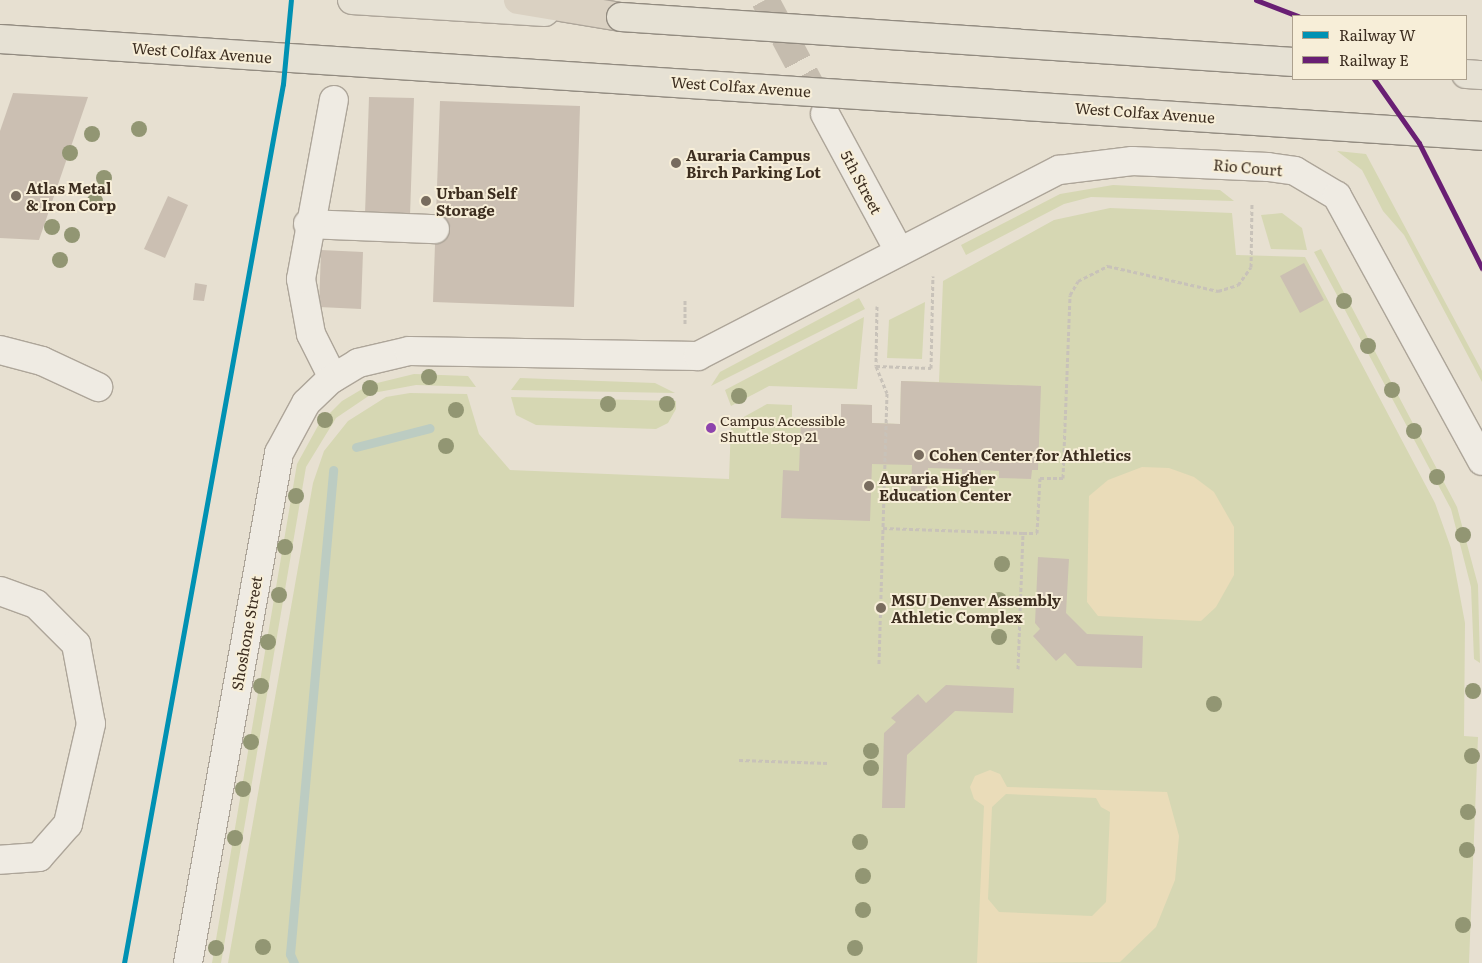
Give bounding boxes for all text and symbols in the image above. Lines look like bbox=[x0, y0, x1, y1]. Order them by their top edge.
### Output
legend bbox=[1292, 15, 1467, 80]
text: Railway W bbox=[1339, 23, 1416, 46]
street label: West Colfax Avenue bbox=[131, 38, 273, 66]
text: Railway E bbox=[1339, 48, 1409, 71]
street label: West Colfax Avenue bbox=[670, 72, 812, 100]
street label: West Colfax Avenue bbox=[1074, 98, 1216, 126]
place label: Auraria Campus Birch Parking Lot bbox=[686, 145, 821, 180]
street label: 5th Street bbox=[838, 147, 886, 217]
street label: Rio Court bbox=[1213, 155, 1283, 179]
marker: Auraria Campus Birch Parking Lot bbox=[670, 157, 682, 169]
place label: Atlas Metal & Iron Corp bbox=[26, 178, 116, 213]
place label: Urban Self Storage bbox=[436, 183, 516, 218]
marker: Atlas Metal & Iron Corp bbox=[10, 190, 22, 202]
marker: Urban Self Storage bbox=[420, 195, 432, 207]
place label: Campus Accessible Shuttle Stop 21 bbox=[720, 412, 845, 444]
marker: Campus Accessible Shuttle Stop 21 bbox=[706, 423, 716, 433]
place label: Cohen Center for Athletics bbox=[929, 446, 1131, 464]
marker: Cohen Center for Athletics bbox=[913, 449, 925, 461]
place label: Auraria Higher Education Center bbox=[879, 468, 1011, 503]
marker: Auraria Higher Education Center bbox=[863, 480, 875, 492]
street label: Shoshone Street bbox=[227, 574, 265, 692]
place label: MSU Denver Assembly Athletic Complex bbox=[891, 590, 1061, 625]
marker: MSU Denver Assembly Athletic Complex bbox=[875, 602, 887, 614]

